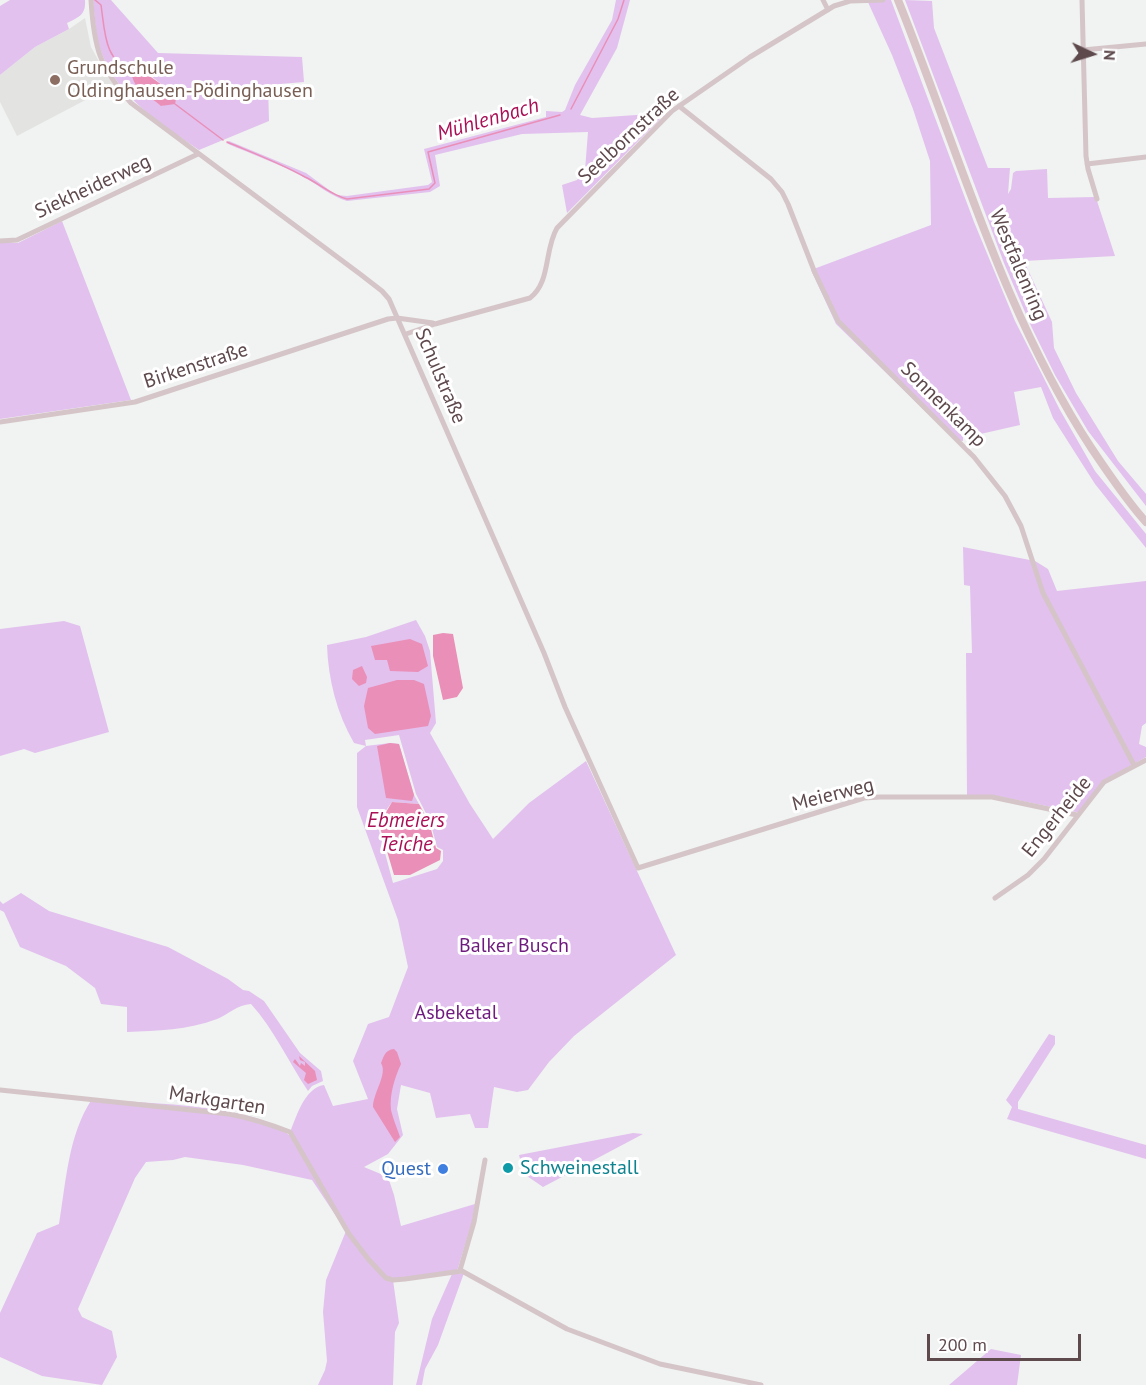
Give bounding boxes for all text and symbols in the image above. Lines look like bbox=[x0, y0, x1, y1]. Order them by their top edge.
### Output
north arrow bbox=[1062, 24, 1122, 84]
text: N bbox=[1100, 49, 1120, 61]
place label: Grundschule Oldinghausen-Pödinghausen bbox=[67, 56, 313, 103]
marker: Grundschule Oldinghausen-Pödinghausen bbox=[48, 73, 62, 87]
street label: Seelbornstraße bbox=[573, 83, 685, 189]
water label: Mühlenbach bbox=[434, 93, 542, 147]
street label: Siekheiderweg bbox=[31, 150, 155, 224]
street label: Westfalenring bbox=[984, 206, 1052, 324]
street label: Schulstraße bbox=[409, 325, 471, 427]
street label: Birkenstraße bbox=[141, 338, 251, 394]
street label: Sonnenkamp bbox=[895, 357, 991, 453]
street label: Engerheide bbox=[1017, 772, 1097, 862]
street label: Meierweg bbox=[790, 773, 876, 817]
water label: Ebmeiers Teiche bbox=[367, 808, 445, 858]
park label: Balker Busch bbox=[459, 934, 569, 958]
park label: Asbeketal bbox=[414, 1001, 498, 1025]
street label: Markgarten bbox=[167, 1082, 267, 1120]
place label: Schweinestall bbox=[520, 1156, 638, 1180]
place label: Quest bbox=[381, 1157, 431, 1181]
marker: Schweinestall bbox=[501, 1161, 515, 1175]
marker: Quest bbox=[436, 1162, 450, 1176]
scale bar bbox=[930, 1322, 1084, 1360]
text: 200 m bbox=[938, 1333, 987, 1356]

